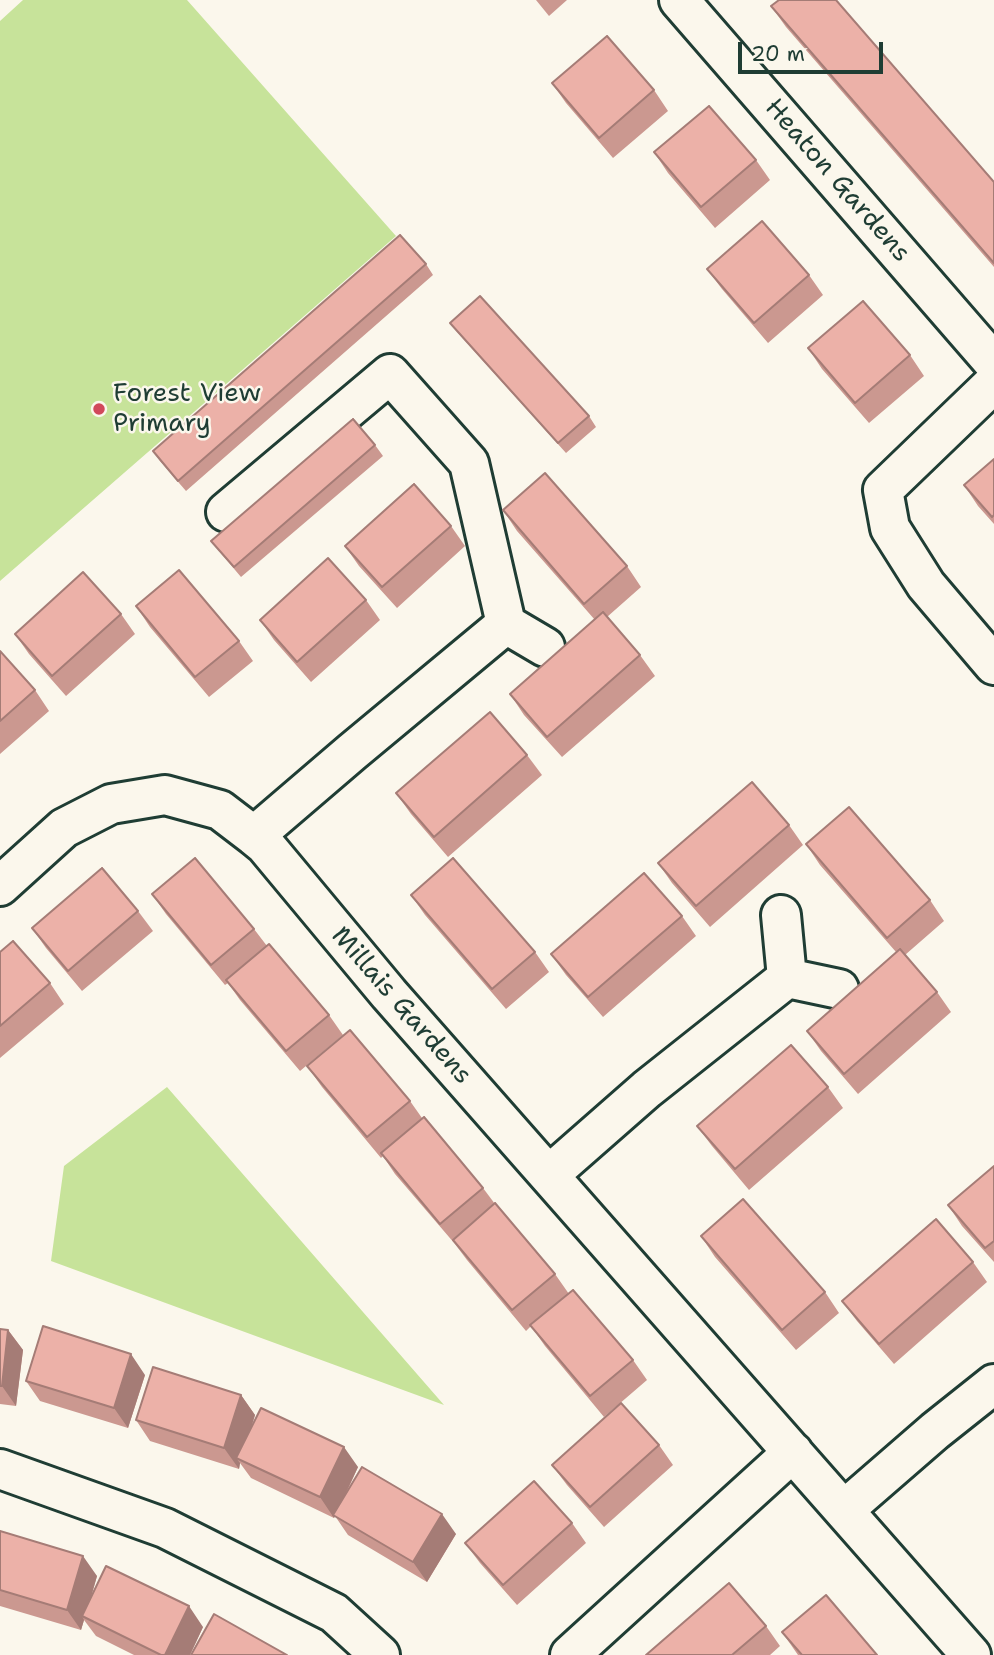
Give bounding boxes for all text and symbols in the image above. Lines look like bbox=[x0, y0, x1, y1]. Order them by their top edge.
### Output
scale bar bbox=[742, 28, 887, 72]
text: 20 m bbox=[751, 40, 805, 68]
street label: Heaton Gardens bbox=[758, 93, 916, 269]
place label: Forest View Primary bbox=[113, 378, 261, 440]
marker: Forest View Primary bbox=[91, 401, 107, 417]
street label: Millais Gardens bbox=[324, 921, 478, 1091]

